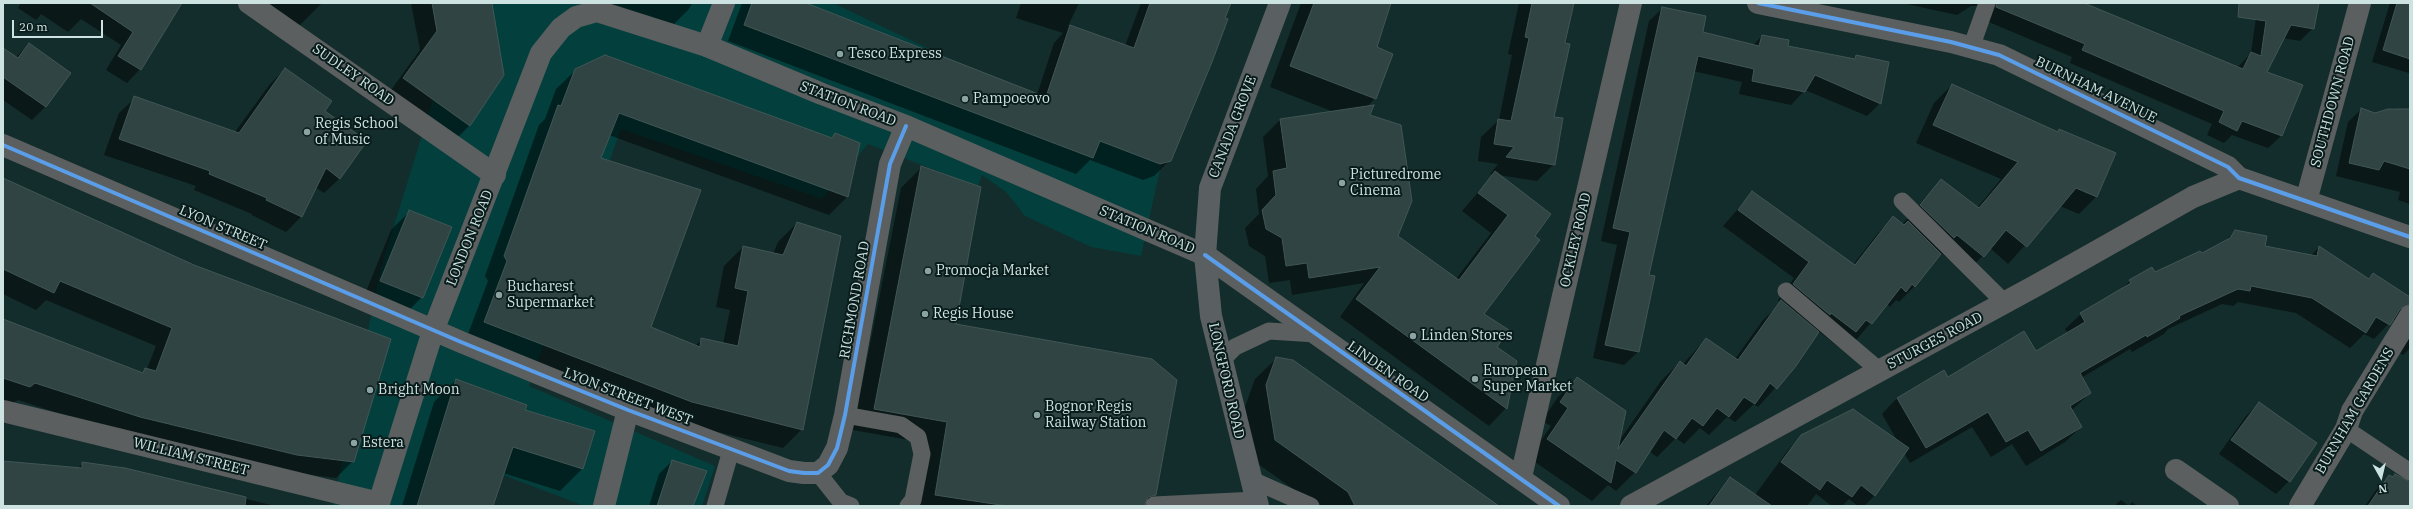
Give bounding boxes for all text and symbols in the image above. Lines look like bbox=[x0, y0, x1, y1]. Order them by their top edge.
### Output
scale bar bbox=[14, 12, 105, 38]
text: 20 m bbox=[19, 19, 48, 34]
street label: SOUTHDOWN ROAD bbox=[2307, 35, 2359, 169]
street label: SUDLEY ROAD bbox=[309, 41, 397, 109]
place label: Tesco Express bbox=[848, 46, 942, 62]
marker: Tesco Express bbox=[835, 49, 845, 59]
street label: BURNHAM AVENUE bbox=[2032, 53, 2160, 127]
street label: CANADA GROVE bbox=[1206, 73, 1260, 181]
street label: STATION ROAD bbox=[797, 78, 899, 130]
place label: Pampoeovo bbox=[973, 91, 1050, 107]
marker: Pampoeovo bbox=[960, 94, 970, 104]
place label: Regis School of Music bbox=[315, 116, 398, 148]
marker: Regis School of Music bbox=[302, 127, 312, 137]
place label: Picturedrome Cinema bbox=[1350, 167, 1441, 200]
marker: Picturedrome Cinema bbox=[1337, 178, 1347, 188]
street label: LONDON ROAD bbox=[443, 188, 497, 288]
street label: OCKLEY ROAD bbox=[1557, 191, 1595, 289]
street label: LYON STREET bbox=[177, 202, 269, 254]
street label: STATION ROAD bbox=[1097, 202, 1197, 258]
street label: RICHMOND ROAD bbox=[836, 240, 874, 360]
place label: Promocja Market bbox=[936, 263, 1049, 279]
marker: Promocja Market bbox=[923, 266, 933, 276]
place label: Bucharest Supermarket bbox=[507, 279, 594, 312]
marker: Bucharest Supermarket bbox=[494, 290, 504, 300]
place label: Regis House bbox=[933, 306, 1014, 322]
marker: Regis House bbox=[920, 309, 930, 319]
street label: STURGES ROAD bbox=[1884, 309, 1986, 373]
street label: LONGFORD ROAD bbox=[1204, 321, 1248, 441]
place label: Linden Stores bbox=[1421, 328, 1512, 344]
marker: Linden Stores bbox=[1408, 331, 1418, 341]
street label: LINDEN ROAD bbox=[1344, 338, 1432, 406]
street label: BURNHAM GARDENS bbox=[2312, 345, 2398, 477]
place label: European Super Market bbox=[1483, 363, 1572, 396]
street label: LYON STREET WEST bbox=[561, 365, 695, 429]
marker: European Super Market bbox=[1470, 374, 1480, 384]
place label: Bright Moon bbox=[378, 382, 460, 398]
marker: Bright Moon bbox=[365, 385, 375, 395]
place label: Bognor Regis Railway Station bbox=[1045, 399, 1147, 432]
marker: Bognor Regis Railway Station bbox=[1032, 410, 1042, 420]
street label: WILLIAM STREET bbox=[131, 435, 251, 479]
place label: Estera bbox=[362, 435, 404, 451]
marker: Estera bbox=[349, 438, 359, 448]
north arrow bbox=[2361, 457, 2401, 497]
text: N bbox=[2377, 481, 2388, 496]

